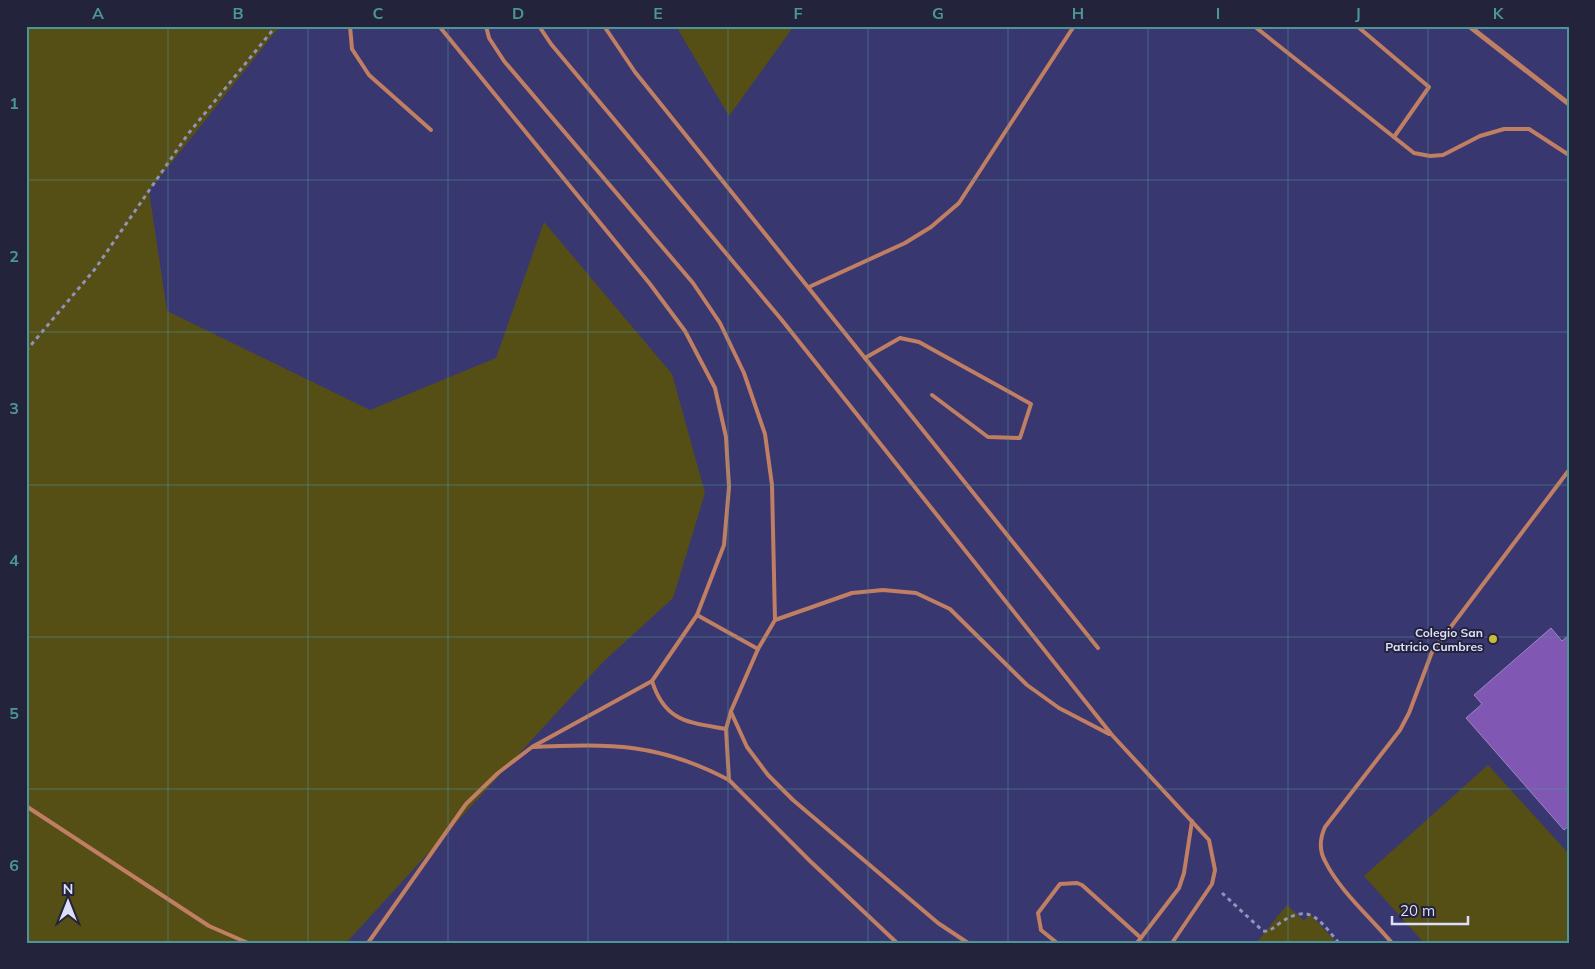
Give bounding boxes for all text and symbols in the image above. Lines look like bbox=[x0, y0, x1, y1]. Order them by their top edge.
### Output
text: A bbox=[92, 3, 104, 23]
text: B bbox=[232, 3, 244, 23]
text: C bbox=[373, 3, 384, 23]
text: D bbox=[512, 3, 524, 23]
text: E bbox=[653, 3, 663, 23]
text: F bbox=[793, 3, 803, 23]
text: G bbox=[932, 3, 944, 23]
text: H bbox=[1072, 3, 1084, 23]
text: I bbox=[1216, 3, 1220, 23]
text: J bbox=[1355, 3, 1361, 23]
text: K bbox=[1493, 3, 1505, 23]
text: 1 bbox=[9, 93, 19, 113]
text: 2 bbox=[9, 246, 19, 266]
text: 3 bbox=[9, 398, 19, 418]
text: 4 bbox=[9, 550, 19, 570]
place label: Colegio San Patricio Cumbres bbox=[1385, 625, 1483, 654]
marker: Colegio San Patricio Cumbres bbox=[1487, 633, 1499, 645]
text: 5 bbox=[9, 703, 19, 723]
text: 6 bbox=[9, 855, 19, 875]
north arrow bbox=[42, 876, 92, 926]
text: N bbox=[63, 880, 73, 898]
scale bar bbox=[1392, 894, 1469, 926]
text: 20 m bbox=[1400, 901, 1435, 920]

